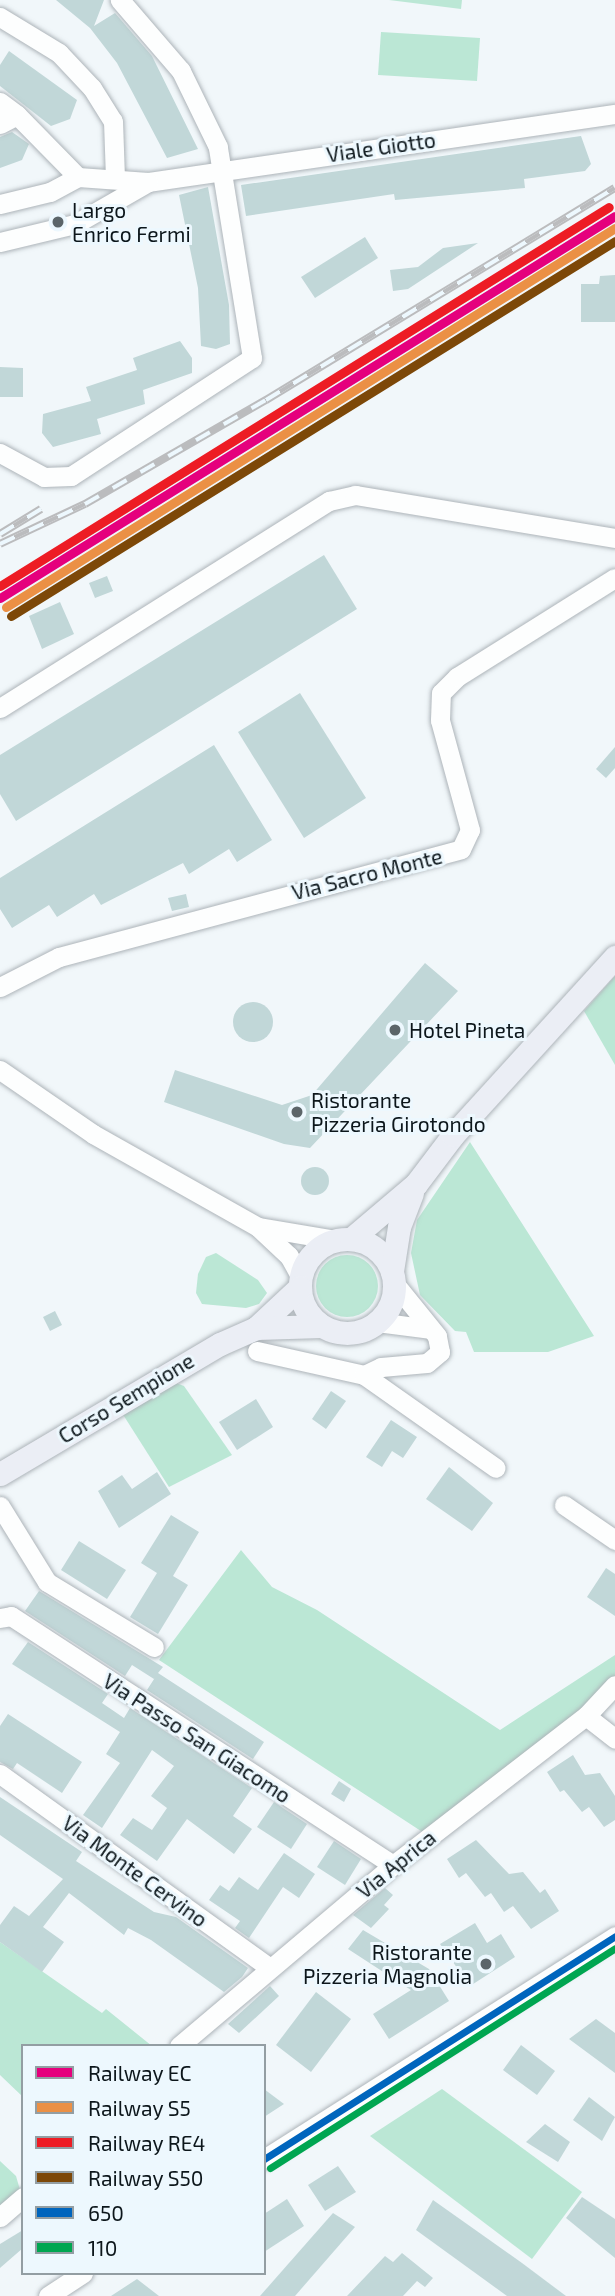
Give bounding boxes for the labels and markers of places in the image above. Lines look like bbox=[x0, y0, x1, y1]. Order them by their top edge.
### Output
place label: Largo Enrico Fermi bbox=[72, 197, 191, 247]
marker: Largo Enrico Fermi bbox=[50, 214, 66, 230]
place label: Hotel Pineta bbox=[409, 1017, 526, 1043]
marker: Hotel Pineta bbox=[387, 1022, 403, 1038]
place label: Ristorante Pizzeria Girotondo bbox=[311, 1087, 486, 1137]
marker: Ristorante Pizzeria Girotondo bbox=[289, 1104, 305, 1120]
place label: Ristorante Pizzeria Magnolia bbox=[303, 1939, 472, 1989]
marker: Ristorante Pizzeria Magnolia bbox=[478, 1956, 494, 1972]

